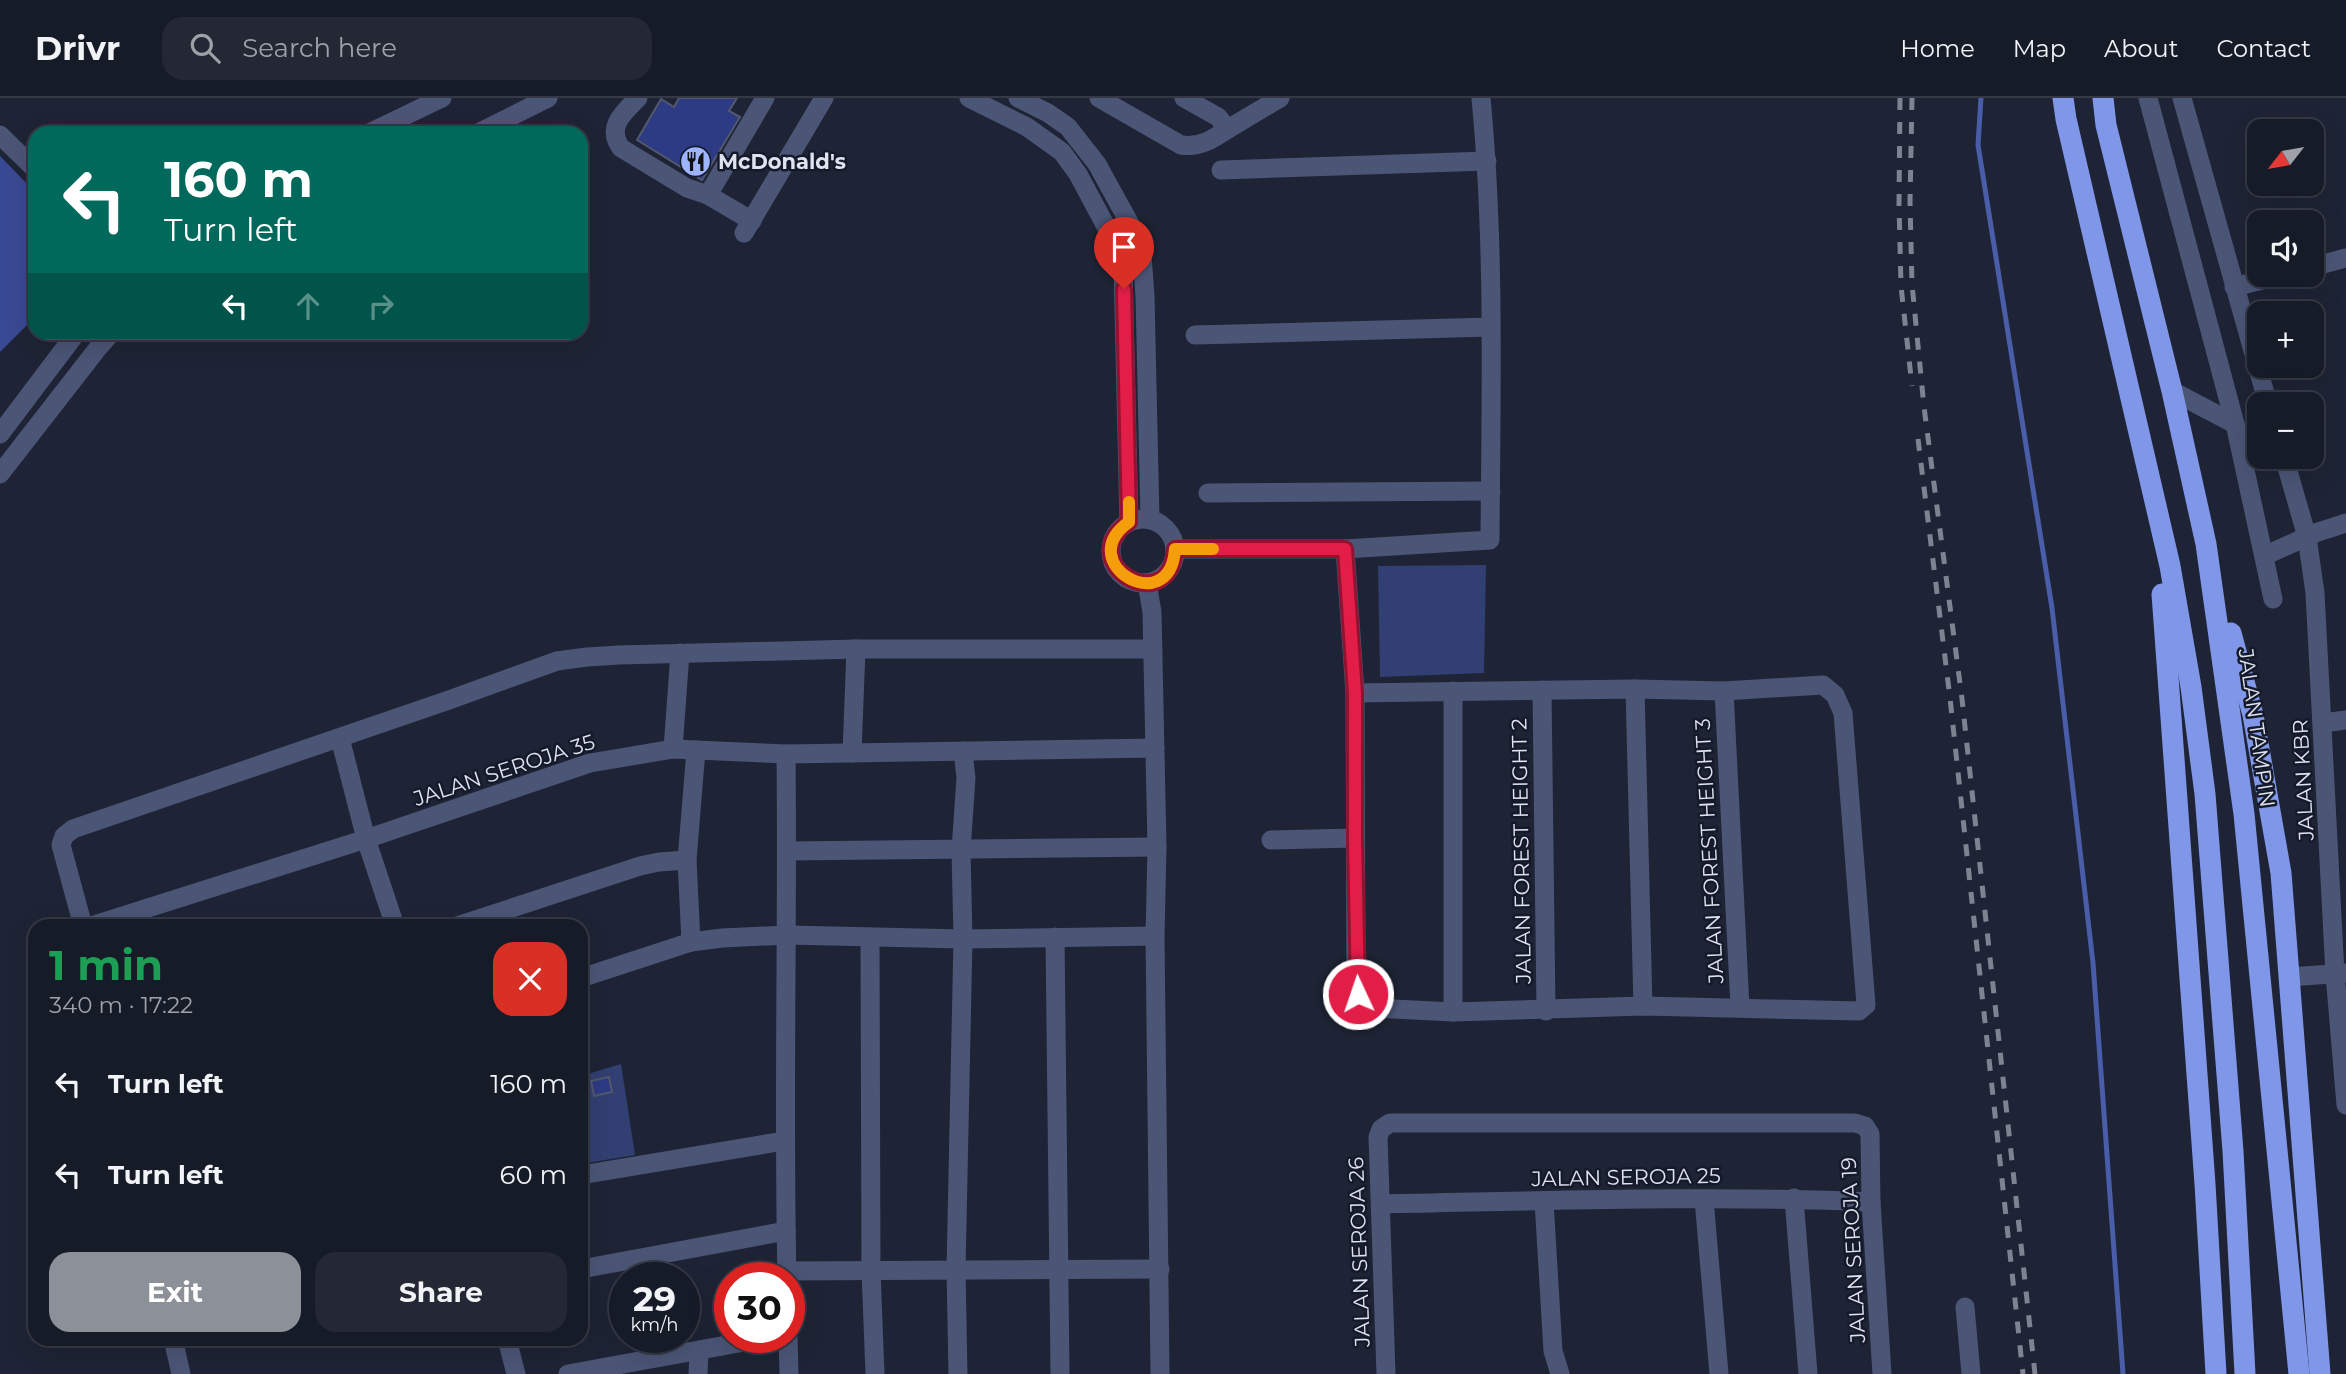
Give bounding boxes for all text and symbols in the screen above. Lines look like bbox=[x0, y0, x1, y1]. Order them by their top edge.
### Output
search box bbox=[162, 17, 652, 80]
text: Drivr bbox=[35, 28, 120, 68]
icon: search bbox=[186, 29, 224, 67]
text: Search here bbox=[242, 32, 397, 64]
text: Home bbox=[1900, 34, 1975, 63]
text: Map bbox=[2013, 34, 2066, 63]
text: About bbox=[2104, 34, 2178, 63]
text: Contact bbox=[2216, 34, 2311, 63]
north arrow bbox=[2247, 119, 2324, 196]
map controls bbox=[2247, 119, 2324, 469]
restaurant icon: McDonald's bbox=[678, 144, 712, 178]
place label: McDonald's bbox=[718, 149, 846, 174]
text: 160 m bbox=[164, 150, 313, 209]
icon: left bbox=[49, 154, 140, 245]
text: Turn left bbox=[164, 210, 298, 249]
button: sound bbox=[2247, 210, 2324, 287]
pin bbox=[1094, 217, 1154, 289]
icon: arrive bbox=[1105, 228, 1143, 266]
icon: left bbox=[216, 287, 254, 325]
icon: ahead bbox=[289, 287, 327, 325]
icon: right bbox=[362, 287, 400, 325]
button: + bbox=[2247, 301, 2324, 378]
button: − bbox=[2247, 392, 2324, 469]
street label: JALAN TAMPIN bbox=[2233, 646, 2281, 809]
street label: JALAN FOREST HEIGHT 2 bbox=[1506, 718, 1536, 985]
street label: JALAN FOREST HEIGHT 3 bbox=[1690, 718, 1728, 985]
street label: JALAN KBR bbox=[2287, 719, 2319, 842]
street label: JALAN SEROJA 35 bbox=[409, 729, 598, 811]
text: 1 min bbox=[49, 939, 163, 991]
button: close bbox=[493, 942, 567, 1016]
position arrow bbox=[1321, 957, 1395, 1031]
text: 340 m · 17:22 bbox=[49, 991, 193, 1019]
icon: left bbox=[49, 1065, 87, 1103]
text: Turn left bbox=[108, 1068, 224, 1100]
text: 160 m bbox=[490, 1068, 567, 1100]
icon: left bbox=[49, 1156, 87, 1194]
street label: JALAN SEROJA 26 bbox=[1343, 1156, 1375, 1348]
street label: JALAN SEROJA 19 bbox=[1836, 1157, 1870, 1344]
text: Turn left bbox=[108, 1159, 224, 1191]
text: 60 m bbox=[500, 1159, 567, 1191]
street label: JALAN SEROJA 25 bbox=[1530, 1163, 1721, 1191]
button: Exit bbox=[49, 1252, 301, 1332]
button: Share bbox=[315, 1252, 567, 1332]
speed limit sign: 30 bbox=[714, 1262, 805, 1353]
text: 29 bbox=[633, 1277, 676, 1320]
text: km/h bbox=[630, 1314, 679, 1336]

